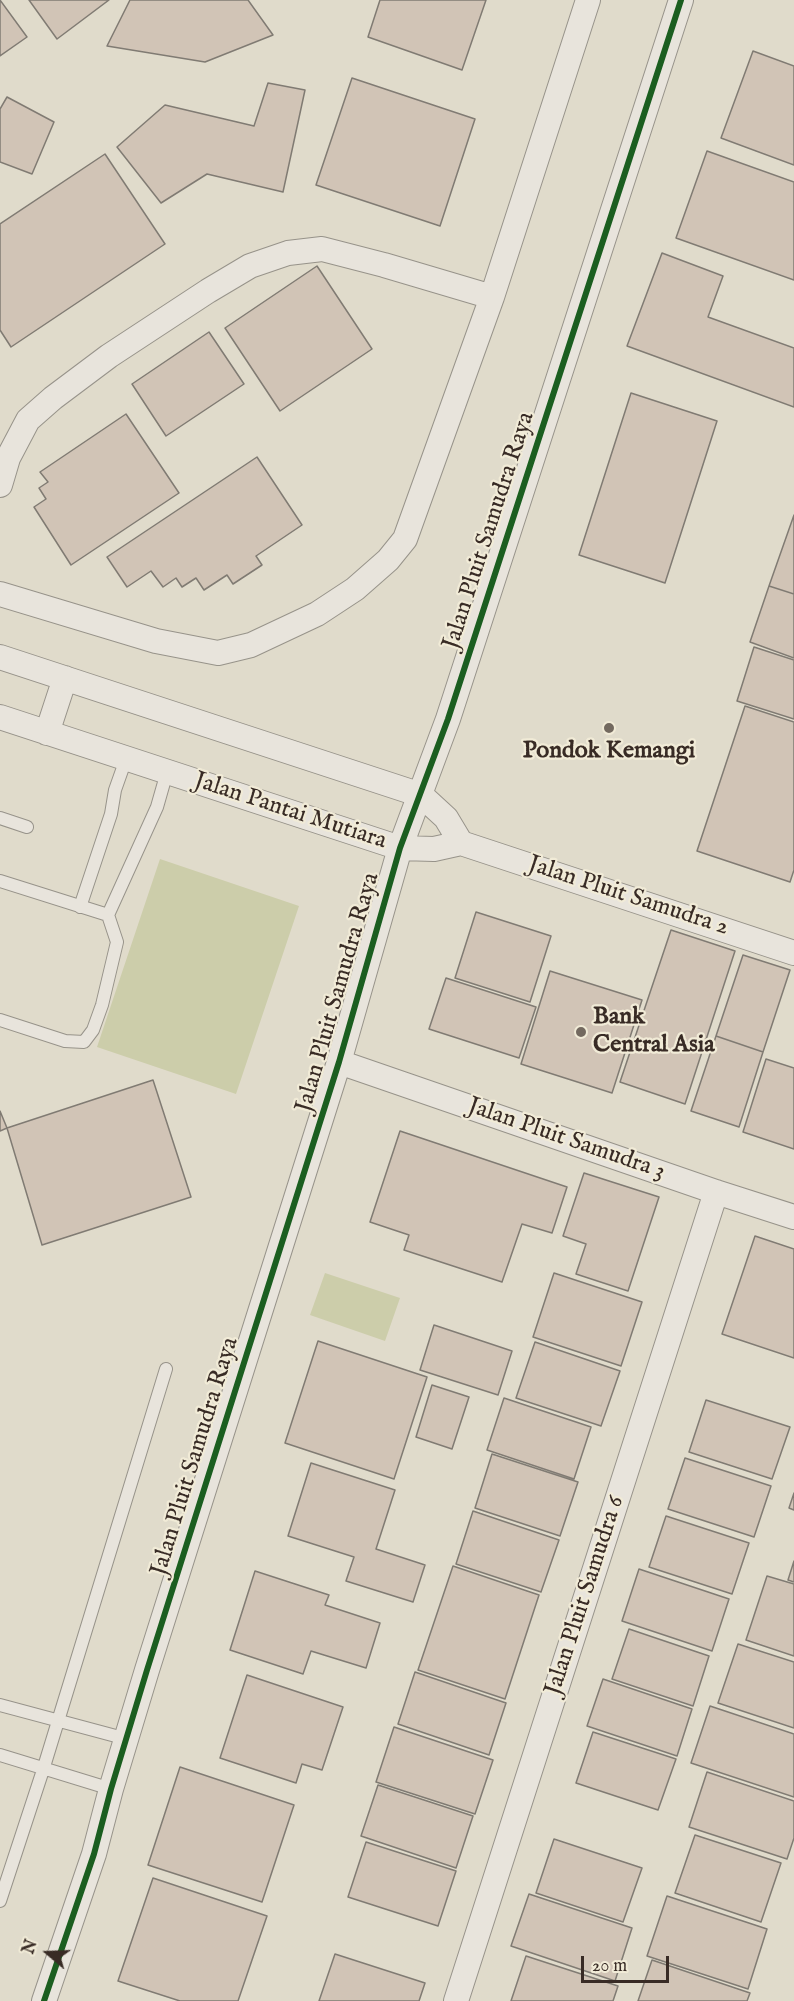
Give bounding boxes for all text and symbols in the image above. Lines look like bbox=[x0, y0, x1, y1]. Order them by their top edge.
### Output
street label: Jalan Pluit Samudra Raya bbox=[438, 409, 542, 653]
marker: Pondok Kemangi bbox=[602, 721, 616, 735]
place label: Pondok Kemangi bbox=[523, 738, 695, 766]
street label: Jalan Pantai Mutiara bbox=[190, 767, 390, 857]
street label: Jalan Pluit Samudra 2 bbox=[524, 851, 732, 943]
street label: Jalan Pluit Samudra Raya bbox=[291, 870, 387, 1116]
place label: Bank Central Asia bbox=[593, 1004, 715, 1060]
marker: Bank Central Asia bbox=[574, 1025, 588, 1039]
street label: Jalan Pluit Samudra 3 bbox=[464, 1093, 668, 1187]
street label: Jalan Pluit Samudra Raya bbox=[146, 1334, 246, 1580]
street label: Jalan Pluit Samudra 6 bbox=[540, 1493, 632, 1699]
north arrow bbox=[18, 1923, 78, 1983]
text: N bbox=[19, 1937, 43, 1957]
scale bar bbox=[584, 1944, 672, 1982]
text: 20 m bbox=[592, 1955, 627, 1978]

